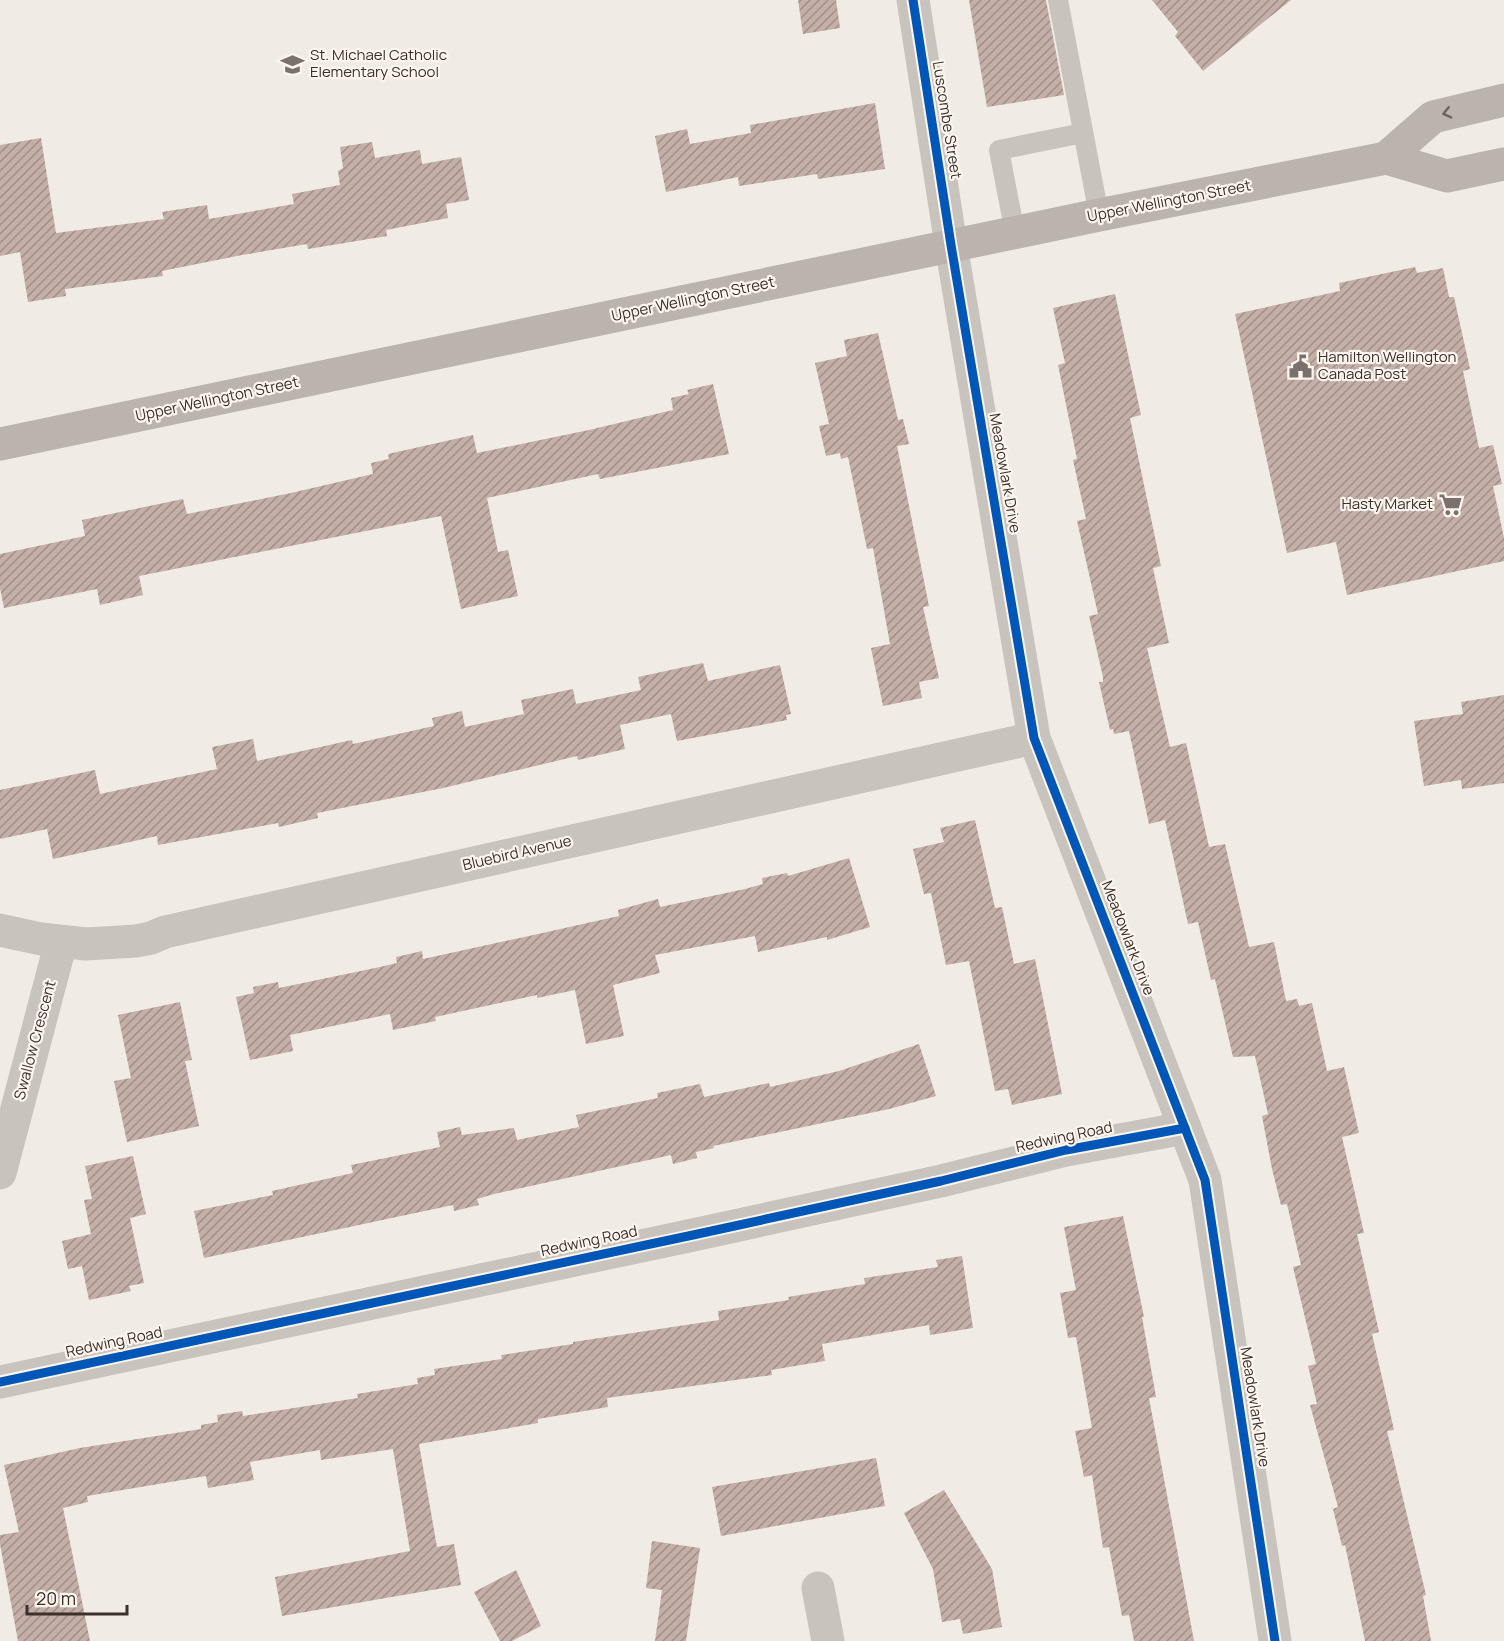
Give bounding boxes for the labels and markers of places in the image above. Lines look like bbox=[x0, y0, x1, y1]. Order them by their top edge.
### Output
place label: St. Michael Catholic Elementary School bbox=[310, 44, 447, 82]
school or university icon: St. Michael Catholic Elementary School bbox=[279, 51, 305, 77]
place label: Hamilton Wellington Canada Post bbox=[1318, 346, 1457, 384]
public building icon: Hamilton Wellington Canada Post bbox=[1287, 353, 1313, 379]
supermarket icon: Hasty Market bbox=[1438, 491, 1464, 517]
place label: Hasty Market bbox=[1341, 493, 1433, 514]

